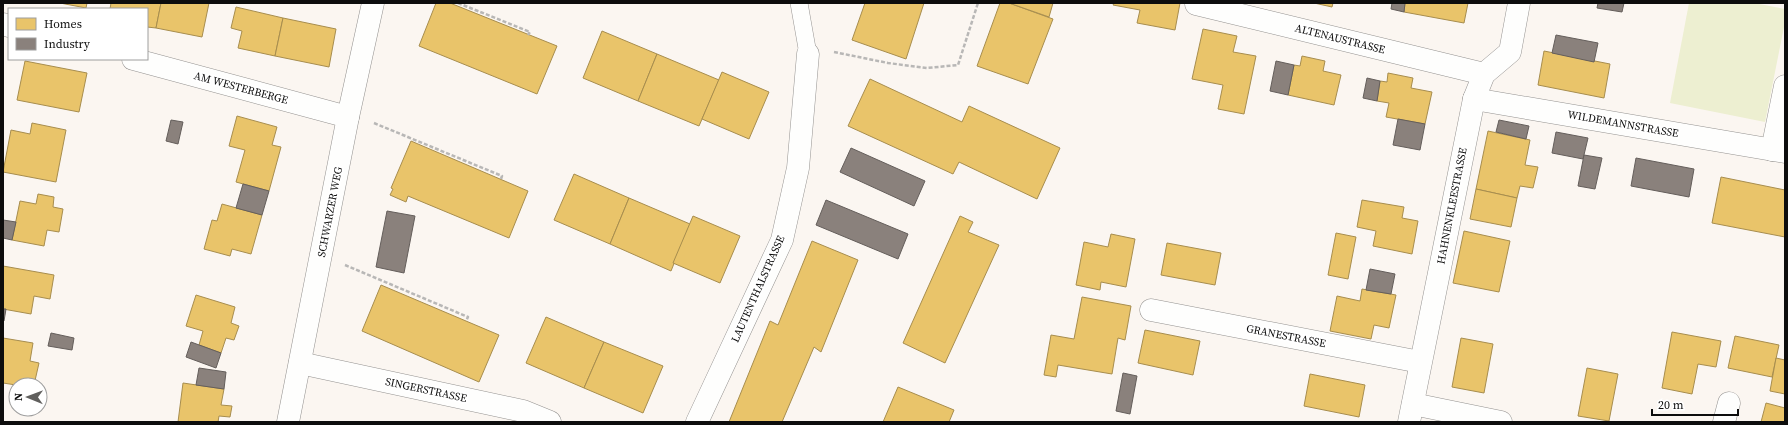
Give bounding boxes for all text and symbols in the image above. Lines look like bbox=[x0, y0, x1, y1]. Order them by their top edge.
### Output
legend bbox=[8, 8, 148, 60]
text: Homes bbox=[44, 16, 82, 32]
street label: ALTENAUSTRASSE bbox=[1293, 21, 1387, 58]
text: Industry bbox=[44, 36, 91, 52]
street label: AM WESTERBERGE bbox=[192, 68, 290, 108]
street label: WILDEMANNSTRASSE bbox=[1566, 107, 1680, 141]
street label: HAHNENKLEESTRASSE bbox=[1433, 146, 1471, 266]
street label: SCHWARZER WEG bbox=[314, 165, 346, 259]
street label: LAUTENTHALSTRASSE bbox=[728, 233, 789, 345]
street label: GRANESTRASSE bbox=[1245, 321, 1327, 351]
street label: SINGERSTRASSE bbox=[384, 374, 469, 406]
north arrow bbox=[8, 377, 48, 417]
scale bar bbox=[1652, 391, 1738, 417]
text: N bbox=[11, 393, 26, 401]
text: 20 m bbox=[1658, 397, 1684, 413]

